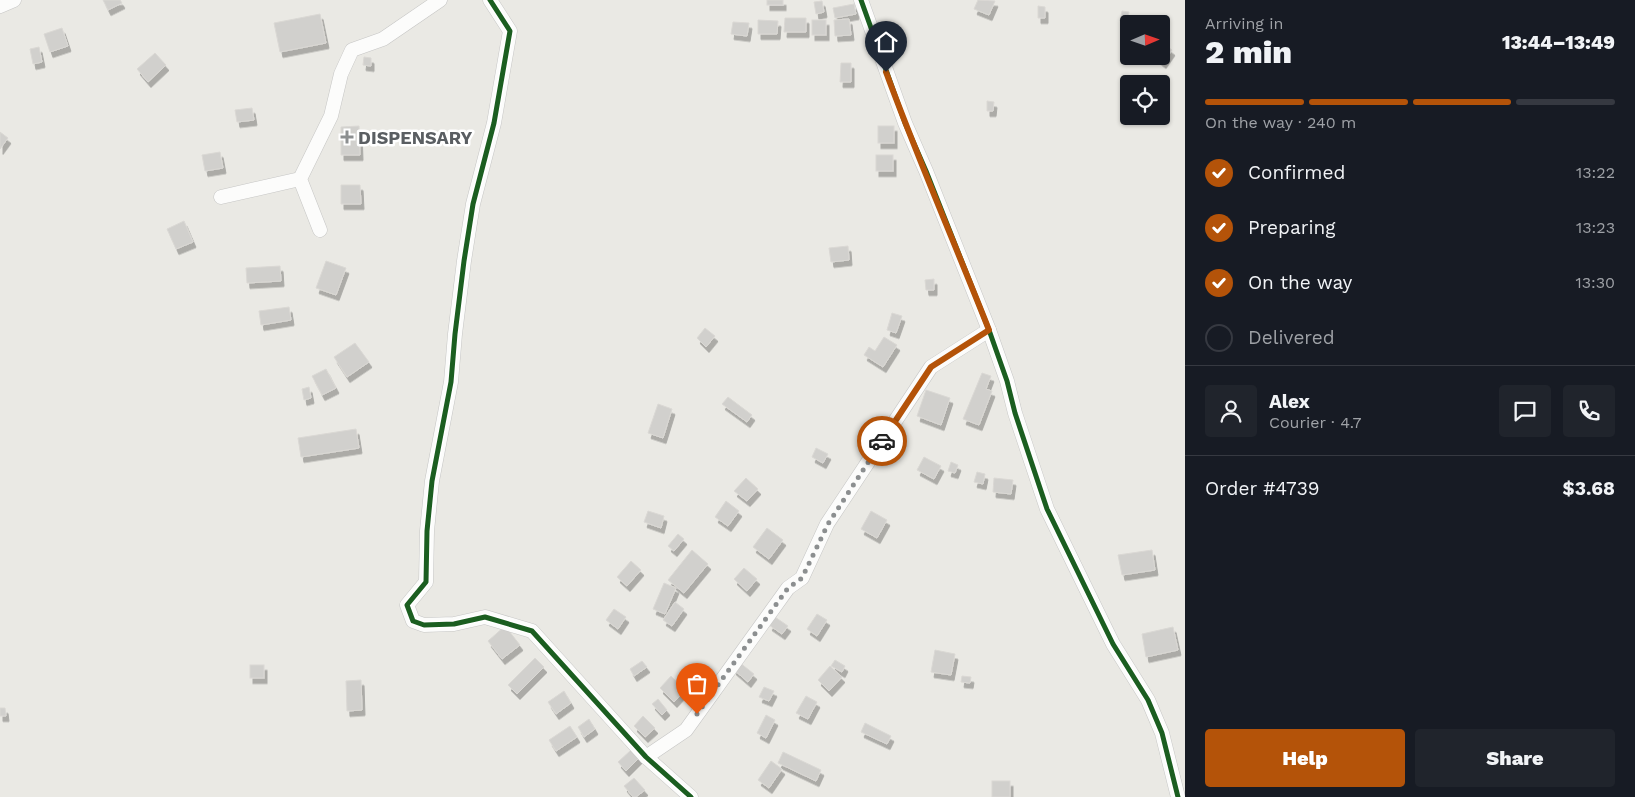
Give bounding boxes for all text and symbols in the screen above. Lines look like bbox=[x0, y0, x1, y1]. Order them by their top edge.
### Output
text: Arriving in bbox=[1205, 14, 1283, 33]
north arrow bbox=[1120, 15, 1170, 65]
map controls bbox=[1120, 15, 1170, 125]
pin bbox=[865, 21, 907, 72]
icon: home bbox=[872, 28, 900, 56]
text: 13:44–13:49 bbox=[1502, 31, 1615, 54]
text: 2 min bbox=[1205, 33, 1292, 71]
button: locate bbox=[1120, 75, 1170, 125]
text: On the way · 240 m bbox=[1205, 113, 1356, 132]
place label: DISPENSARY bbox=[358, 127, 472, 148]
marker: DISPENSARY bbox=[340, 130, 354, 144]
icon: check bbox=[1205, 159, 1233, 187]
text: Confirmed bbox=[1248, 161, 1345, 184]
text: 13:22 bbox=[1576, 163, 1615, 182]
icon: check bbox=[1205, 214, 1233, 242]
text: Preparing bbox=[1248, 216, 1335, 239]
text: 13:23 bbox=[1576, 218, 1615, 237]
icon: check bbox=[1205, 269, 1233, 297]
text: On the way bbox=[1248, 271, 1352, 294]
text: 13:30 bbox=[1575, 273, 1615, 292]
text: Delivered bbox=[1248, 326, 1335, 349]
button: person bbox=[1205, 385, 1257, 437]
button: chat bbox=[1499, 385, 1551, 437]
button: phone bbox=[1563, 385, 1615, 437]
text: Alex bbox=[1269, 390, 1310, 413]
text: Courier · 4.7 bbox=[1269, 413, 1362, 432]
courier bbox=[857, 416, 907, 466]
icon: car bbox=[868, 427, 896, 455]
text: Order #4739 bbox=[1205, 477, 1320, 500]
text: $3.68 bbox=[1563, 477, 1615, 500]
pin bbox=[676, 663, 718, 714]
icon: bag bbox=[683, 670, 711, 698]
button: Help bbox=[1205, 729, 1405, 787]
button: Share bbox=[1415, 729, 1615, 787]

